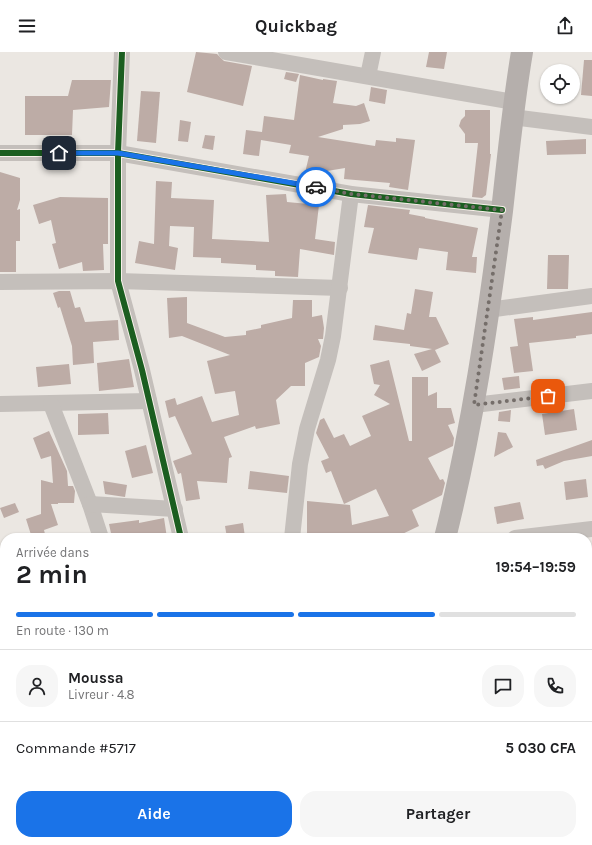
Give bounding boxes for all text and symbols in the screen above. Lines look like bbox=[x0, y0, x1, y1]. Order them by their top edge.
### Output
icon: menu bbox=[16, 15, 38, 37]
text: Quickbag bbox=[255, 15, 337, 37]
icon: share bbox=[554, 15, 576, 37]
map controls bbox=[540, 64, 580, 104]
button: locate bbox=[540, 64, 580, 104]
pin bbox=[42, 136, 76, 170]
icon: home bbox=[48, 142, 70, 164]
courier bbox=[296, 167, 336, 207]
icon: car bbox=[305, 176, 327, 198]
pin bbox=[531, 379, 565, 413]
icon: bag bbox=[537, 385, 559, 407]
text: Arrivée dans bbox=[16, 545, 89, 560]
text: 19:54–19:59 bbox=[496, 558, 576, 576]
text: 2 min bbox=[16, 559, 88, 590]
text: En route · 130 m bbox=[16, 623, 109, 638]
button: person bbox=[16, 665, 58, 707]
button: chat bbox=[482, 665, 524, 707]
button: phone bbox=[534, 665, 576, 707]
text: Moussa bbox=[68, 669, 124, 687]
text: Livreur · 4.8 bbox=[68, 687, 135, 702]
text: Commande #5717 bbox=[16, 739, 136, 757]
text: 5 030 CFA bbox=[505, 739, 576, 757]
button: Aide bbox=[16, 791, 292, 837]
button: Partager bbox=[300, 791, 576, 837]

